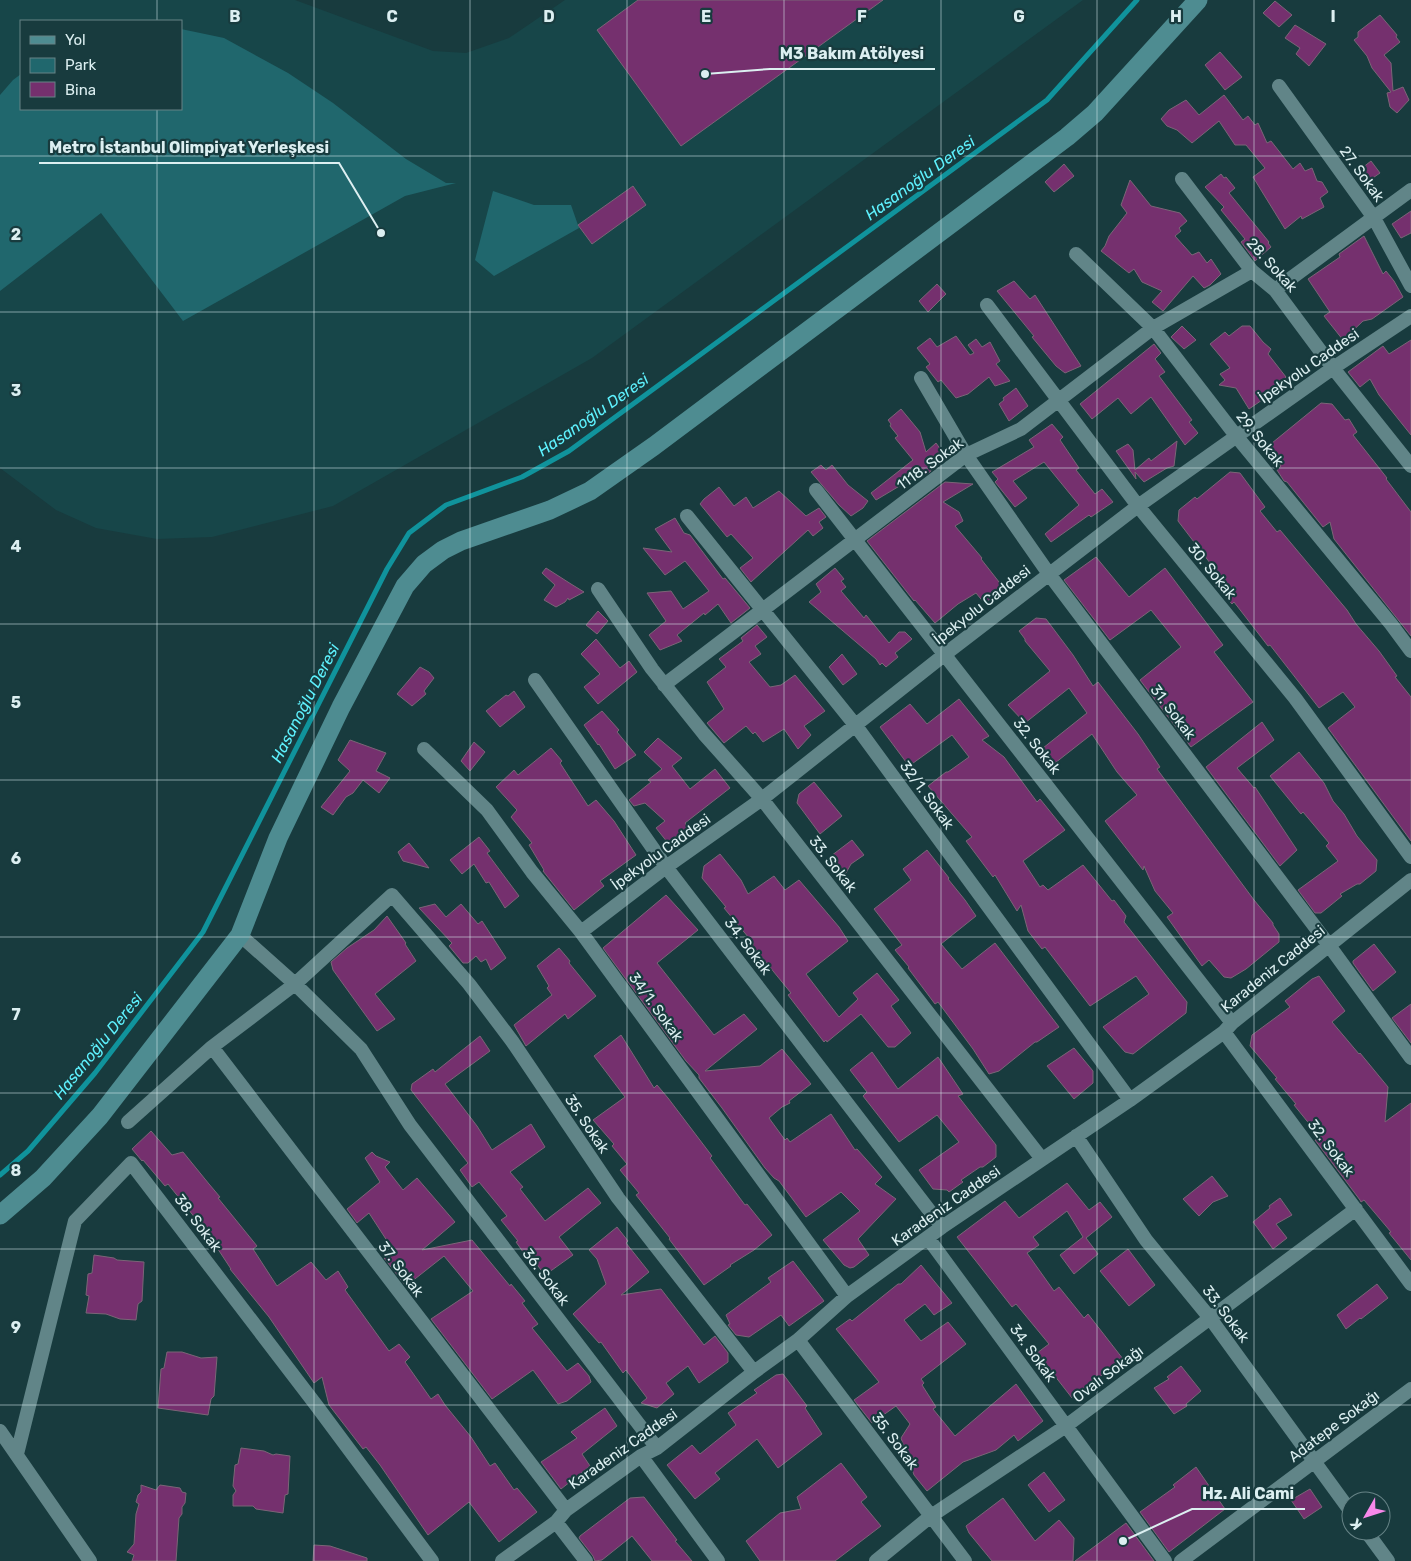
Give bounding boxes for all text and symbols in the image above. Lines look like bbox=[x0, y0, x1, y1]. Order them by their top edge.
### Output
text: B bbox=[229, 7, 241, 26]
text: C bbox=[386, 7, 398, 26]
text: D bbox=[543, 7, 555, 26]
text: E bbox=[701, 7, 711, 26]
text: F bbox=[857, 7, 867, 26]
text: G bbox=[1013, 7, 1025, 26]
text: H bbox=[1170, 7, 1182, 26]
text: I bbox=[1330, 7, 1336, 26]
legend bbox=[20, 20, 182, 110]
text: Yol bbox=[65, 31, 86, 49]
callout: M3 Bakım Atölyesi bbox=[770, 38, 935, 69]
text: M3 Bakım Atölyesi bbox=[780, 44, 924, 63]
text: Park bbox=[65, 56, 96, 74]
text: Bina bbox=[65, 81, 96, 99]
water label: Hasanoğlu Deresi bbox=[861, 131, 980, 224]
callout: Metro İstanbul Olimpiyat Yerleşkesi bbox=[39, 132, 339, 163]
text: Metro İstanbul Olimpiyat Yerleşkesi bbox=[49, 138, 329, 157]
street label: 27. Sokak bbox=[1336, 143, 1388, 206]
text: 2 bbox=[11, 225, 21, 244]
street label: 28. Sokak bbox=[1243, 234, 1301, 296]
street label: İpekyolu Caddesi bbox=[1256, 325, 1362, 407]
water label: Hasanoğlu Deresi bbox=[534, 369, 653, 460]
text: 3 bbox=[11, 381, 21, 400]
street label: 29. Sokak bbox=[1232, 408, 1288, 470]
street label: 1118. Sokak bbox=[893, 434, 967, 494]
text: 4 bbox=[11, 537, 22, 556]
street label: 30. Sokak bbox=[1184, 539, 1240, 603]
street label: İpekyolu Caddesi bbox=[930, 562, 1034, 648]
water label: Hasanoğlu Deresi bbox=[267, 639, 344, 766]
street label: 31. Sokak bbox=[1147, 681, 1200, 743]
text: 5 bbox=[11, 693, 21, 712]
street label: 32. Sokak bbox=[1009, 714, 1065, 778]
street label: 32/1. Sokak bbox=[896, 757, 958, 833]
street label: İpekyolu Caddesi bbox=[608, 810, 714, 894]
street label: 33. Sokak bbox=[805, 832, 861, 896]
text: 6 bbox=[11, 849, 21, 868]
street label: 34. Sokak bbox=[721, 914, 776, 978]
street label: Karadeniz Caddesi bbox=[1218, 922, 1328, 1016]
street label: 34/1. Sokak bbox=[625, 969, 687, 1045]
water label: Hasanoğlu Deresi bbox=[49, 988, 147, 1103]
text: 7 bbox=[11, 1005, 21, 1024]
street label: 35. Sokak bbox=[561, 1091, 613, 1157]
street label: 32. Sokak bbox=[1304, 1116, 1358, 1180]
text: 8 bbox=[11, 1161, 22, 1180]
street label: Karadeniz Caddesi bbox=[888, 1162, 1004, 1250]
street label: 38. Sokak bbox=[171, 1191, 226, 1256]
street label: 37. Sokak bbox=[374, 1238, 428, 1300]
street label: 36. Sokak bbox=[519, 1245, 574, 1309]
street label: 33. Sokak bbox=[1199, 1282, 1254, 1346]
text: 9 bbox=[11, 1318, 21, 1337]
street label: 34. Sokak bbox=[1006, 1321, 1060, 1386]
street label: Ovalı Sokağı bbox=[1069, 1342, 1147, 1406]
street label: Adatepe Sokağı bbox=[1285, 1386, 1383, 1466]
street label: Karadeniz Caddesi bbox=[565, 1405, 681, 1493]
street label: 35. Sokak bbox=[868, 1409, 922, 1473]
callout: Hz. Ali Cami bbox=[1192, 1478, 1305, 1509]
text: Hz. Ali Cami bbox=[1202, 1484, 1294, 1503]
north arrow bbox=[1341, 1491, 1391, 1541]
text: K bbox=[1346, 1514, 1366, 1533]

